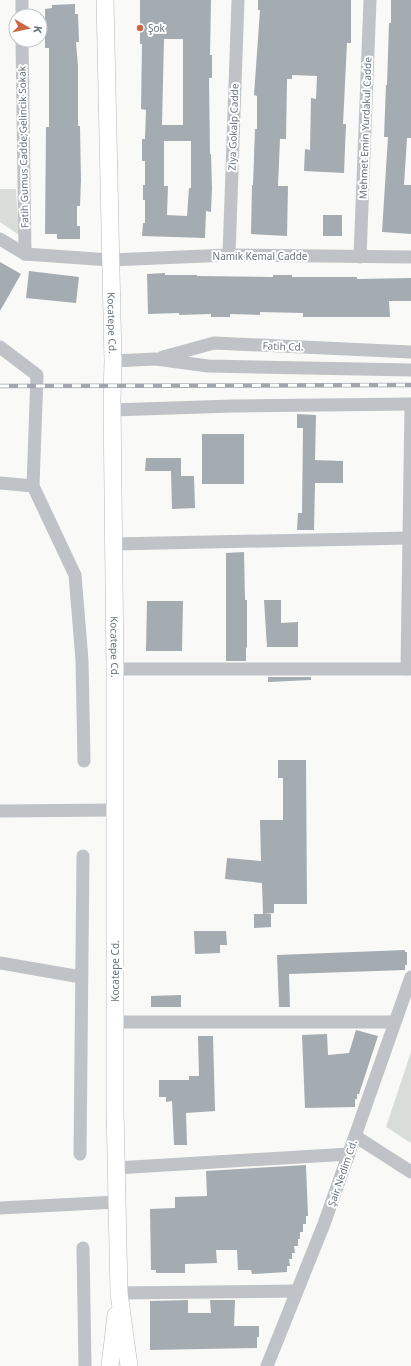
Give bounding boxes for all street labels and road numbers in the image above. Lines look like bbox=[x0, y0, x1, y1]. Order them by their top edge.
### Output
street label: Mehmet Emin Yurdakul Cadde bbox=[356, 56, 374, 199]
street label: Fatih Gumus Cadde;Gelincik Sokak bbox=[15, 65, 31, 228]
street label: Ziya Gokalp Cadde bbox=[224, 83, 242, 171]
street label: Namik Kemal Cadde bbox=[213, 249, 308, 263]
street label: Kocatepe Cd. bbox=[104, 292, 120, 354]
street label: Fatih Cd. bbox=[262, 338, 304, 354]
street label: Kocatepe Cd. bbox=[107, 616, 122, 678]
street label: Kocatepe Cd. bbox=[108, 940, 122, 1002]
street label: Şair Nedim Cd. bbox=[324, 1138, 360, 1208]

